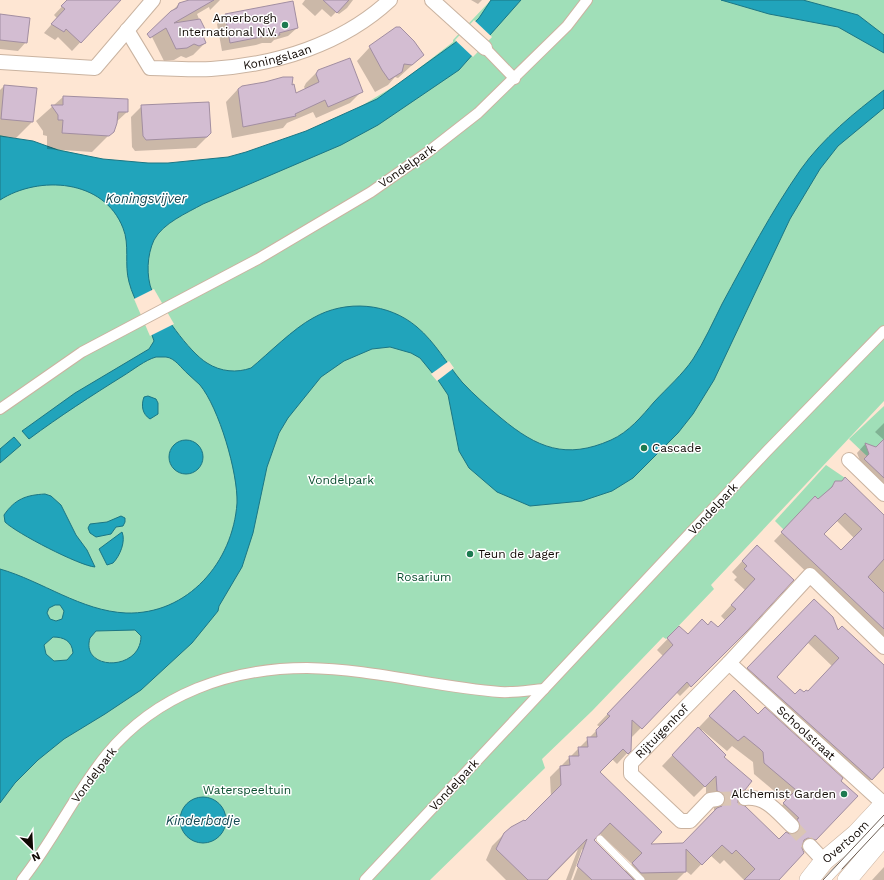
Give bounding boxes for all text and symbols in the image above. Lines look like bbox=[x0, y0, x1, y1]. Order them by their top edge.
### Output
place label: Amerborgh International N.V. bbox=[178, 11, 277, 39]
marker: Amerborgh International N.V. bbox=[280, 20, 290, 30]
street label: Koningslaan bbox=[242, 42, 313, 73]
street label: Vondelpark bbox=[376, 141, 438, 191]
water label: Koningsvijver bbox=[105, 191, 188, 206]
place label: Cascade bbox=[652, 441, 701, 455]
marker: Cascade bbox=[639, 443, 649, 453]
park label: Vondelpark bbox=[308, 473, 374, 487]
street label: Vondelpark bbox=[685, 480, 741, 538]
place label: Teun de Jager bbox=[478, 547, 560, 561]
marker: Teun de Jager bbox=[465, 549, 475, 559]
park label: Rosarium bbox=[396, 570, 452, 584]
street label: Rijtuigenhof bbox=[633, 701, 692, 761]
street label: Schoolstraat bbox=[774, 703, 838, 763]
street label: Vondelpark bbox=[69, 744, 120, 806]
street label: Vondelpark bbox=[426, 756, 482, 814]
park label: Waterspeeltuin bbox=[203, 783, 291, 797]
place label: Alchemist Garden bbox=[731, 787, 836, 801]
marker: Alchemist Garden bbox=[839, 789, 849, 799]
water label: Kinderbadje bbox=[166, 813, 240, 828]
street label: Overtoom bbox=[819, 818, 872, 866]
north arrow bbox=[12, 828, 52, 868]
text: N bbox=[29, 849, 42, 864]

